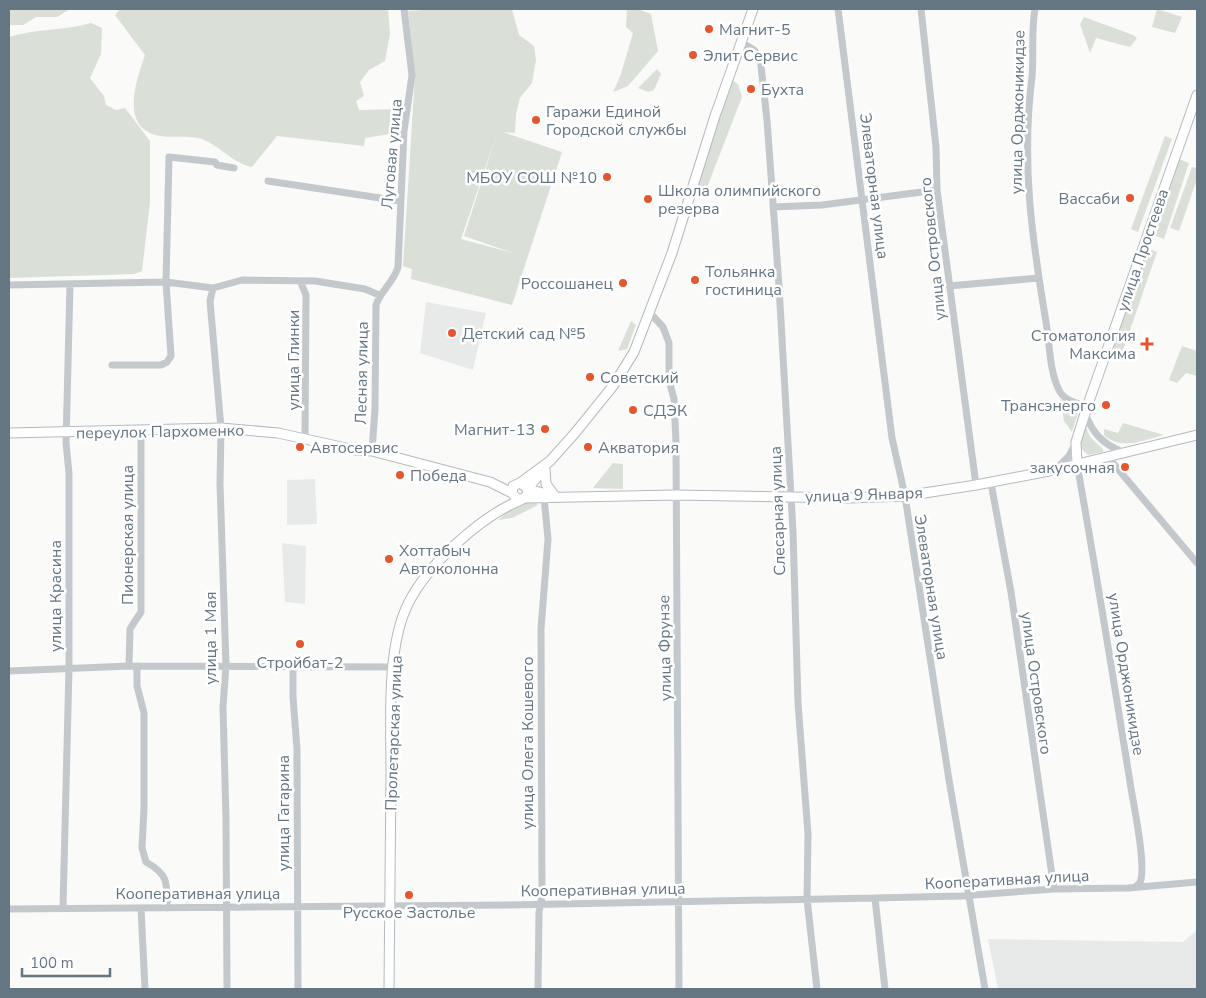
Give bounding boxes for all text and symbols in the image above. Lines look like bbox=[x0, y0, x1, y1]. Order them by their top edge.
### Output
place label: Магнит-5 bbox=[719, 19, 791, 41]
marker: Магнит-5 bbox=[703, 23, 715, 35]
street label: улица Орджоникидзе bbox=[1006, 30, 1030, 194]
place label: Элит Сервис bbox=[703, 45, 798, 67]
marker: Элит Сервис bbox=[687, 49, 699, 61]
place label: Бухта bbox=[761, 79, 804, 101]
marker: Бухта bbox=[745, 83, 757, 95]
street label: Луговая улица bbox=[376, 98, 408, 210]
place label: Гаражи Единой Городской службы bbox=[546, 101, 687, 141]
street label: Элеваторная улица bbox=[854, 112, 894, 260]
marker: Гаражи Единой Городской службы bbox=[530, 114, 542, 126]
place label: МБОУ СОШ №10 bbox=[466, 167, 597, 189]
marker: МБОУ СОШ №10 bbox=[601, 171, 613, 183]
street label: улица Островского bbox=[915, 176, 951, 322]
place label: Школа олимпийского резерва bbox=[658, 180, 821, 220]
street label: улица Простеева bbox=[1112, 186, 1174, 315]
place label: Вассаби bbox=[1058, 188, 1120, 210]
marker: Вассаби bbox=[1124, 192, 1136, 204]
marker: Школа олимпийского резерва bbox=[642, 193, 654, 205]
place label: Тольянка гостиница bbox=[705, 261, 782, 301]
place label: Россошанец bbox=[521, 273, 613, 295]
marker: Тольянка гостиница bbox=[689, 274, 701, 286]
marker: Россошанец bbox=[617, 277, 629, 289]
street label: улица Глинки bbox=[283, 310, 305, 410]
street label: Лесная улица bbox=[350, 321, 374, 425]
place label: Детский сад №5 bbox=[462, 323, 586, 345]
place label: Стоматология Максима bbox=[1031, 325, 1136, 365]
marker: Детский сад №5 bbox=[446, 327, 458, 339]
marker: Стоматология Максима bbox=[1140, 337, 1154, 351]
place label: Советский bbox=[600, 367, 679, 389]
marker: Советский bbox=[584, 371, 596, 383]
place label: Трансэнерго bbox=[1001, 395, 1096, 417]
marker: Трансэнерго bbox=[1100, 399, 1112, 411]
place label: СДЭК bbox=[643, 400, 688, 422]
marker: СДЭК bbox=[627, 404, 639, 416]
place label: Магнит-13 bbox=[454, 419, 535, 441]
street label: переулок Пархоменко bbox=[76, 420, 244, 444]
marker: Магнит-13 bbox=[539, 423, 551, 435]
place label: Автосервис bbox=[310, 437, 399, 459]
place label: Акватория bbox=[598, 437, 679, 459]
marker: Автосервис bbox=[294, 441, 306, 453]
marker: Акватория bbox=[582, 441, 594, 453]
street label: Слесарная улица bbox=[765, 446, 791, 576]
place label: закусочная bbox=[1030, 457, 1115, 479]
marker: закусочная bbox=[1119, 461, 1131, 473]
street label: Пионерская улица bbox=[117, 465, 139, 605]
place label: Победа bbox=[410, 465, 467, 487]
marker: Победа bbox=[394, 469, 406, 481]
street label: улица 9 Января bbox=[805, 482, 923, 508]
street label: Элеваторная улица bbox=[909, 513, 953, 661]
street label: улица Красина bbox=[45, 540, 67, 652]
place label: Хоттабыч Автоколонна bbox=[399, 540, 499, 580]
marker: Хоттабыч Автоколонна bbox=[383, 553, 395, 565]
street label: улица 1 Мая bbox=[200, 591, 222, 685]
street label: улица Орджоникидзе bbox=[1102, 591, 1150, 757]
street label: улица Фрунзе bbox=[653, 595, 677, 701]
street label: улица Островского bbox=[1015, 610, 1057, 756]
marker: Стройбат-2 bbox=[294, 638, 306, 650]
place label: Стройбат-2 bbox=[257, 652, 343, 674]
street label: Пролетарская улица bbox=[380, 655, 408, 811]
street label: улица Олега Кошевого bbox=[517, 657, 539, 829]
street label: улица Гагарина bbox=[273, 755, 295, 871]
street label: Кооперативная улица bbox=[924, 865, 1090, 895]
street label: Кооперативная улица bbox=[520, 878, 686, 902]
street label: Кооперативная улица bbox=[116, 883, 280, 905]
marker: Русское Застолье bbox=[403, 889, 415, 901]
place label: Русское Застолье bbox=[343, 902, 475, 924]
scale bar bbox=[22, 946, 110, 978]
text: 100 m bbox=[30, 953, 74, 973]

